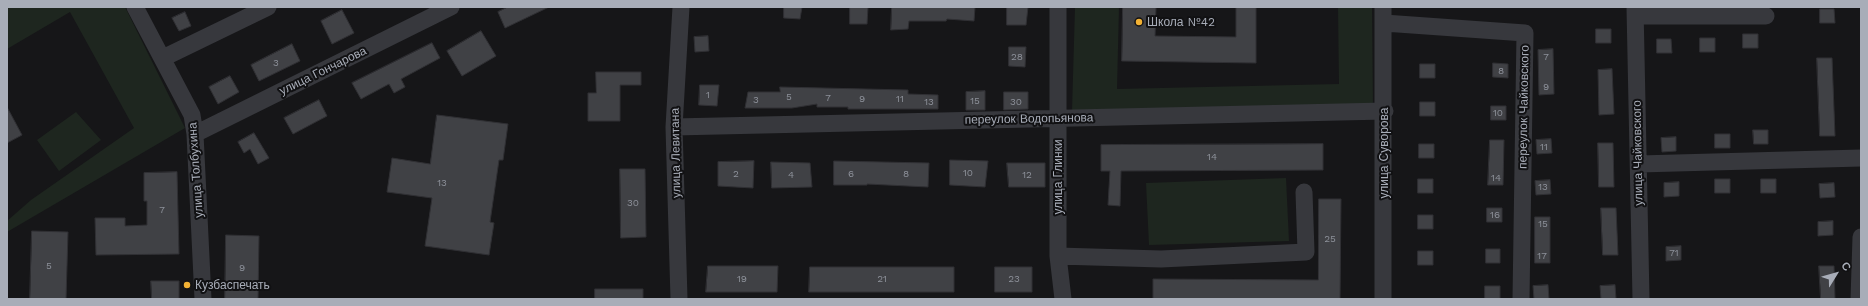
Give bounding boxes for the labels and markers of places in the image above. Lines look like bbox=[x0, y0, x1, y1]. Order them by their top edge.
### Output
place label: Школа №42 bbox=[1147, 15, 1215, 29]
marker: Школа №42 bbox=[1134, 17, 1144, 27]
place label: Кузбаспечать bbox=[195, 278, 270, 292]
marker: Кузбаспечать bbox=[182, 280, 192, 290]

